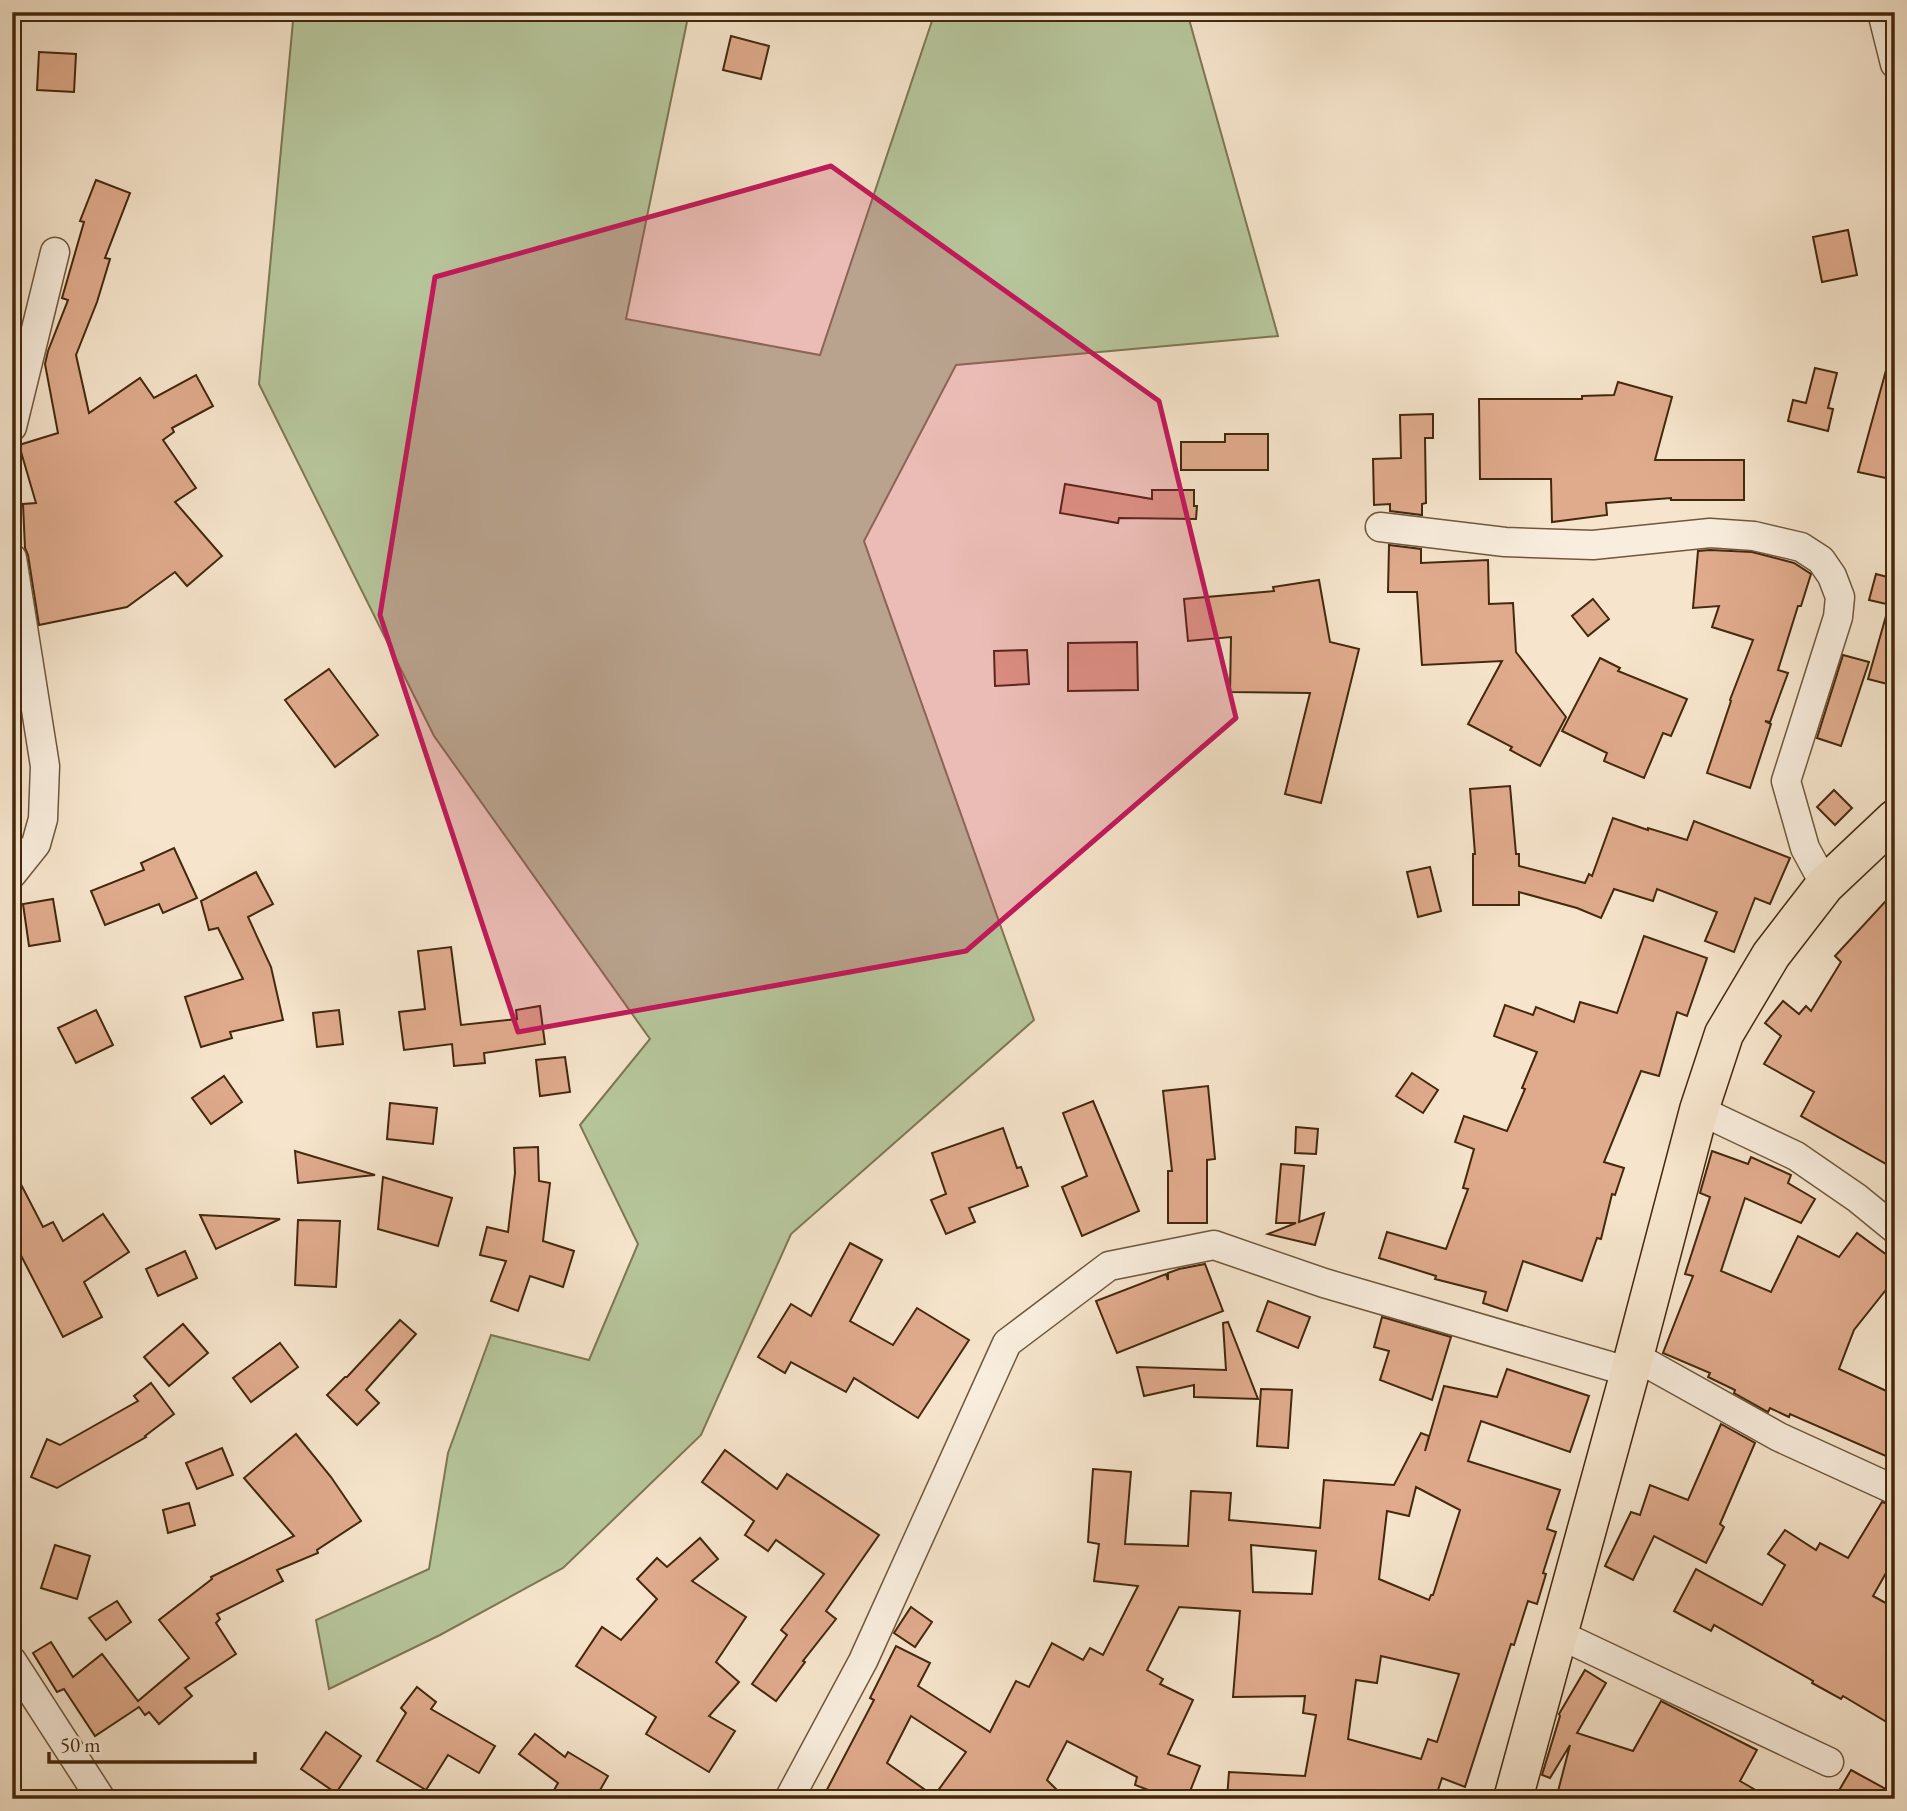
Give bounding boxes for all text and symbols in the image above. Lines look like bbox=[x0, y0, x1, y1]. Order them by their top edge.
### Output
scale bar bbox=[49, 1720, 256, 1764]
text: 50 m bbox=[60, 1731, 101, 1758]

